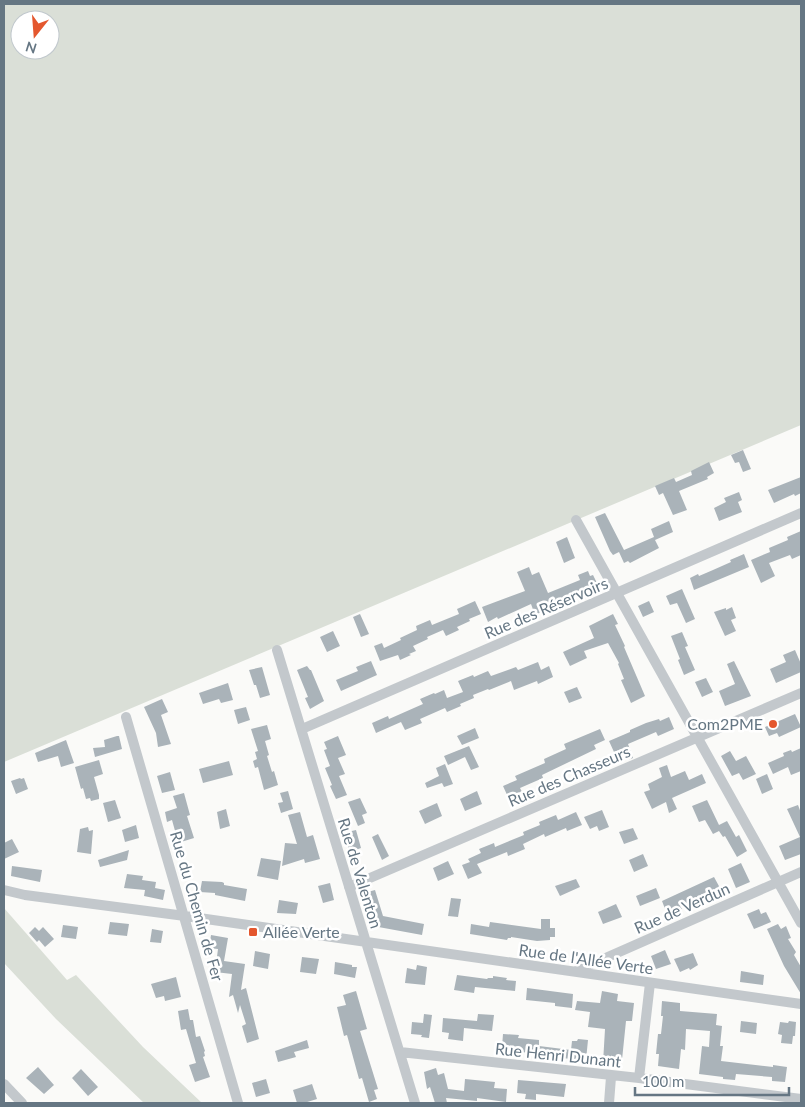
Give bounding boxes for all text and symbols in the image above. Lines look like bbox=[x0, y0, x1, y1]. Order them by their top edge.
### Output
north arrow bbox=[10, 10, 60, 60]
text: N bbox=[23, 38, 39, 58]
street label: Rue des Réservoirs bbox=[481, 573, 611, 642]
place label: Com2PME bbox=[687, 714, 763, 733]
marker: Com2PME bbox=[767, 718, 779, 730]
street label: Rue des Chasseurs bbox=[505, 741, 633, 810]
street label: Rue de Valenton bbox=[335, 815, 386, 930]
street label: Rue du Chemin de Fer bbox=[167, 829, 228, 983]
street label: Rue de Verdun bbox=[631, 878, 732, 937]
place label: Allée Verte bbox=[263, 922, 340, 941]
marker: Allée Verte bbox=[247, 926, 259, 938]
street label: Rue de l'Allée Verte bbox=[518, 940, 655, 977]
street label: Rue Henri Dunant bbox=[494, 1038, 622, 1071]
scale bar bbox=[635, 1064, 789, 1096]
text: 100 m bbox=[642, 1072, 684, 1090]

